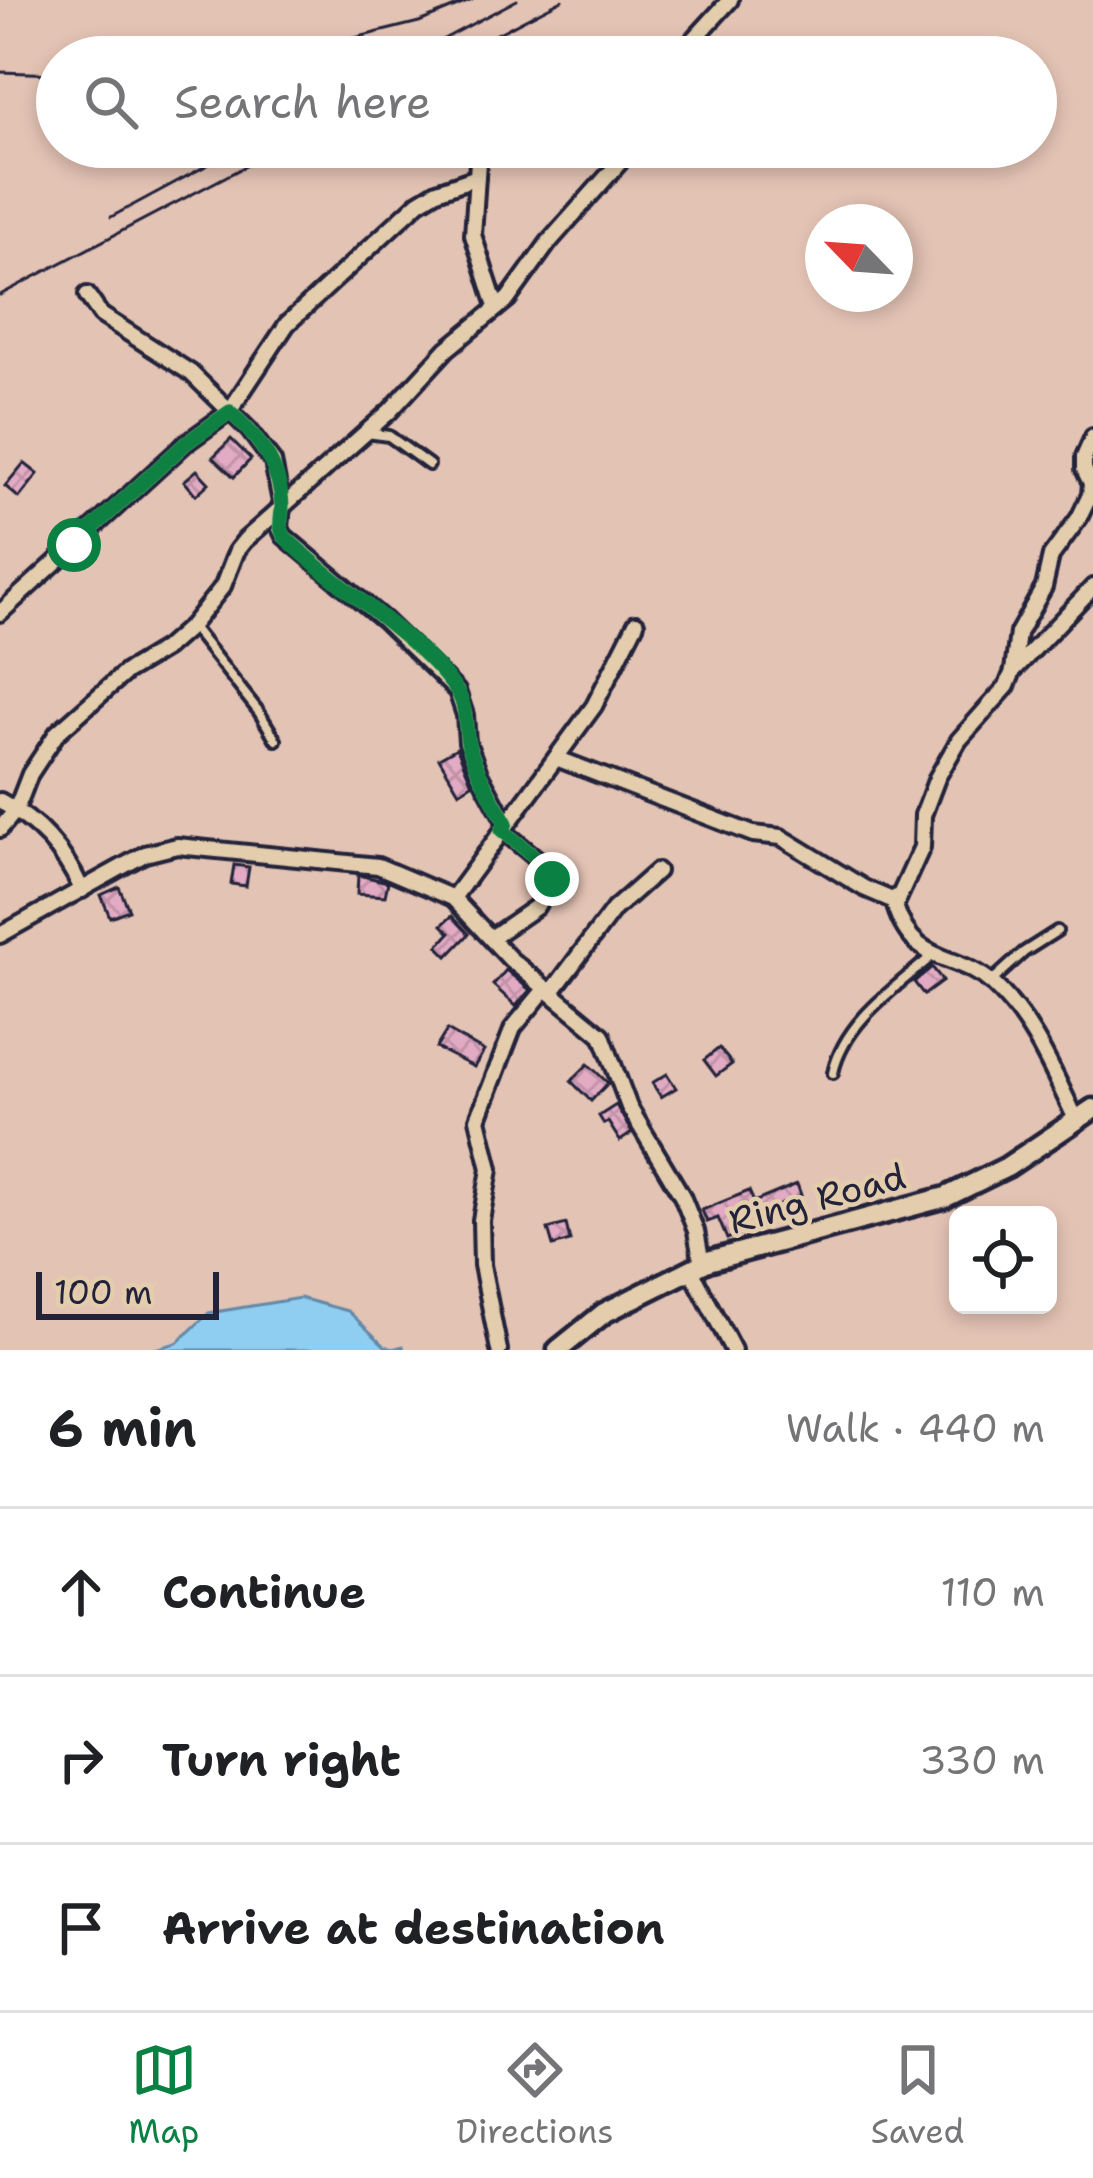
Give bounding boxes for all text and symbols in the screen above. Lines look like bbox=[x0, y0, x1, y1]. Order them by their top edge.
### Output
search box bbox=[36, 36, 1057, 168]
icon: search bbox=[78, 69, 144, 135]
text: Search here bbox=[174, 72, 431, 132]
north arrow bbox=[805, 204, 913, 312]
route start bbox=[47, 518, 101, 572]
route end bbox=[525, 852, 579, 906]
street label: Ring Road bbox=[723, 1151, 911, 1246]
map controls bbox=[949, 1206, 1057, 1314]
button: locate bbox=[949, 1206, 1057, 1314]
scale bar bbox=[36, 1266, 219, 1319]
text: 100 m bbox=[54, 1270, 153, 1315]
text: 6 min bbox=[48, 1394, 197, 1462]
text: Walk · 440 m bbox=[786, 1402, 1045, 1454]
icon: ahead bbox=[48, 1559, 114, 1625]
text: Continue bbox=[162, 1562, 366, 1622]
text: 110 m bbox=[941, 1566, 1045, 1618]
icon: right bbox=[48, 1727, 114, 1793]
text: Turn right bbox=[162, 1730, 401, 1790]
text: 330 m bbox=[919, 1734, 1045, 1786]
icon: arrive bbox=[48, 1895, 114, 1961]
text: Arrive at destination bbox=[162, 1898, 665, 1958]
tab: Map bbox=[129, 2037, 199, 2154]
tab: Directions bbox=[456, 2037, 614, 2154]
tab: Saved bbox=[871, 2037, 964, 2154]

